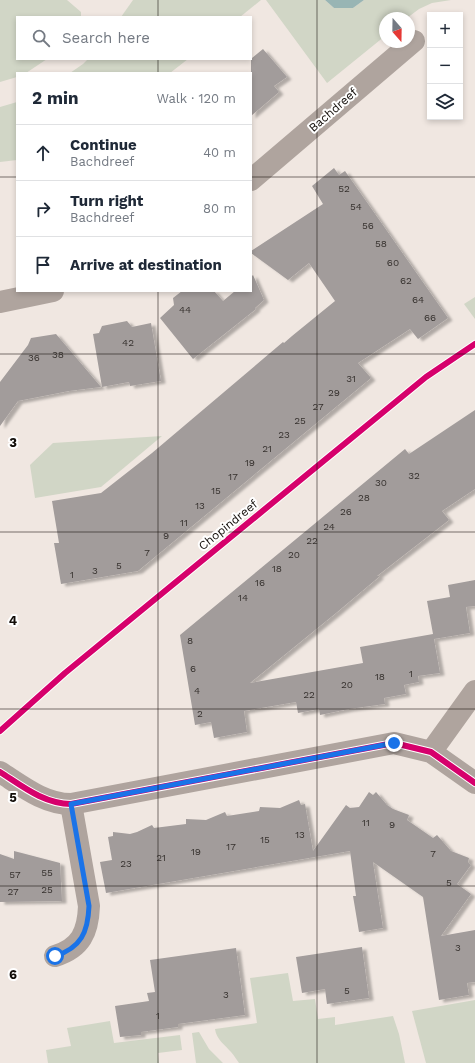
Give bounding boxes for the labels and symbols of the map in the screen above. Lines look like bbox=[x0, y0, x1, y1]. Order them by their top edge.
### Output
north arrow bbox=[379, 12, 415, 48]
street label: Bachdreef bbox=[306, 85, 360, 135]
house number: 52 bbox=[338, 183, 350, 194]
house number: 54 bbox=[350, 201, 362, 212]
house number: 56 bbox=[362, 220, 374, 231]
house number: 58 bbox=[375, 238, 387, 249]
house number: 60 bbox=[387, 257, 399, 268]
house number: 62 bbox=[400, 275, 412, 286]
house number: 64 bbox=[412, 294, 424, 305]
house number: 44 bbox=[179, 304, 191, 315]
house number: 66 bbox=[424, 312, 436, 323]
house number: 42 bbox=[122, 337, 134, 348]
house number: 38 bbox=[52, 349, 64, 360]
house number: 36 bbox=[28, 352, 40, 363]
house number: 31 bbox=[346, 373, 356, 384]
house number: 29 bbox=[328, 387, 340, 398]
house number: 27 bbox=[312, 401, 324, 412]
house number: 25 bbox=[294, 415, 306, 426]
house number: 23 bbox=[278, 429, 290, 440]
text: 3 bbox=[9, 435, 17, 450]
house number: 21 bbox=[262, 443, 272, 454]
house number: 19 bbox=[245, 457, 255, 468]
house number: 32 bbox=[408, 470, 420, 481]
house number: 17 bbox=[228, 471, 238, 482]
house number: 30 bbox=[375, 477, 387, 488]
house number: 15 bbox=[211, 485, 221, 496]
house number: 28 bbox=[358, 492, 370, 503]
street label: Chopindreef bbox=[196, 497, 260, 553]
house number: 13 bbox=[195, 500, 205, 511]
house number: 26 bbox=[340, 506, 352, 517]
house number: 11 bbox=[180, 517, 188, 528]
house number: 24 bbox=[323, 521, 335, 532]
house number: 9 bbox=[163, 530, 169, 541]
house number: 22 bbox=[306, 535, 318, 546]
house number: 7 bbox=[144, 547, 150, 558]
house number: 20 bbox=[288, 549, 300, 560]
house number: 5 bbox=[116, 560, 122, 571]
house number: 18 bbox=[272, 563, 282, 574]
house number: 3 bbox=[92, 565, 98, 576]
house number: 1 bbox=[70, 569, 74, 580]
house number: 16 bbox=[255, 577, 265, 588]
house number: 14 bbox=[238, 592, 248, 603]
text: 4 bbox=[9, 613, 18, 628]
house number: 8 bbox=[187, 635, 193, 646]
house number: 6 bbox=[190, 663, 196, 674]
house number: 1 bbox=[409, 668, 413, 679]
house number: 18 bbox=[375, 671, 385, 682]
house number: 20 bbox=[341, 679, 353, 690]
house number: 4 bbox=[194, 685, 200, 696]
house number: 22 bbox=[303, 689, 315, 700]
house number: 2 bbox=[197, 708, 203, 719]
route end bbox=[385, 734, 403, 752]
text: 5 bbox=[9, 790, 17, 805]
house number: 11 bbox=[362, 817, 370, 828]
house number: 9 bbox=[389, 819, 395, 830]
house number: 13 bbox=[295, 829, 305, 840]
house number: 15 bbox=[260, 834, 270, 845]
house number: 17 bbox=[226, 841, 236, 852]
house number: 19 bbox=[191, 846, 201, 857]
house number: 7 bbox=[430, 848, 436, 859]
house number: 21 bbox=[156, 852, 166, 863]
house number: 23 bbox=[120, 858, 132, 869]
house number: 55 bbox=[41, 867, 53, 878]
house number: 57 bbox=[9, 869, 21, 880]
house number: 5 bbox=[446, 877, 452, 888]
house number: 25 bbox=[41, 884, 53, 895]
house number: 27 bbox=[7, 886, 19, 897]
house number: 3 bbox=[455, 942, 461, 953]
route start bbox=[46, 947, 64, 965]
text: 6 bbox=[9, 967, 17, 982]
house number: 5 bbox=[344, 985, 350, 996]
house number: 3 bbox=[223, 989, 229, 1000]
house number: 1 bbox=[156, 1010, 160, 1021]

